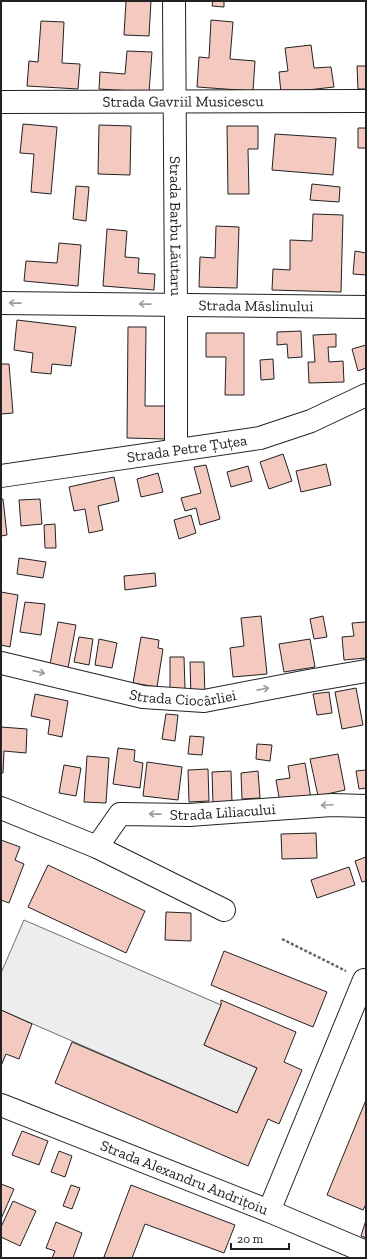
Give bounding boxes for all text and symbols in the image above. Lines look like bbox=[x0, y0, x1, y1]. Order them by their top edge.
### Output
street label: Strada Gavriil Musicescu bbox=[102, 92, 264, 111]
street label: Strada Barbu Lăutaru bbox=[166, 156, 185, 297]
street label: Strada Măslinului bbox=[198, 296, 313, 315]
one-way arrow bbox=[9, 299, 22, 307]
one-way arrow bbox=[139, 300, 152, 308]
street label: Strada Petre Țuțea bbox=[126, 431, 248, 466]
one-way arrow bbox=[32, 669, 45, 677]
street label: Strada Ciocârliei bbox=[128, 685, 238, 710]
one-way arrow bbox=[256, 685, 269, 693]
street label: Strada Liliacului bbox=[170, 800, 276, 824]
one-way arrow bbox=[321, 802, 334, 809]
one-way arrow bbox=[149, 810, 162, 818]
street label: Strada Alexandru Andrițoiu bbox=[98, 1136, 271, 1219]
scale bar bbox=[231, 1225, 289, 1251]
text: 20 m bbox=[237, 1232, 264, 1246]

